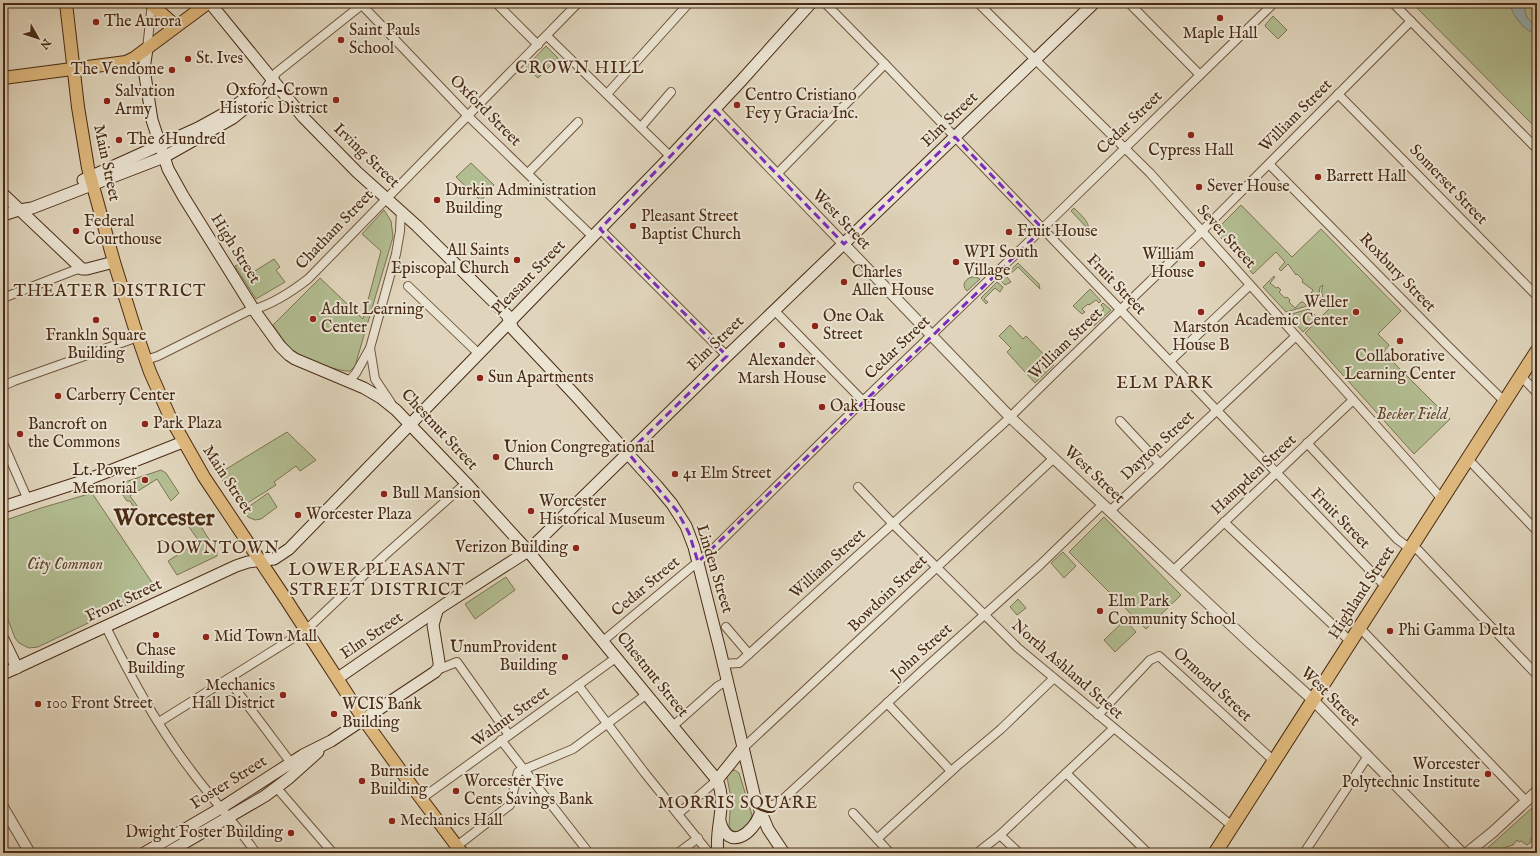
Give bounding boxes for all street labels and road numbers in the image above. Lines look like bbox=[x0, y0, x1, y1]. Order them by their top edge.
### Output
street label: Oxford Street bbox=[445, 71, 525, 151]
street label: William Street bbox=[1255, 75, 1337, 157]
street label: Cedar Street bbox=[1093, 87, 1167, 159]
street label: Elm Street bbox=[917, 88, 983, 152]
street label: Irving Street bbox=[329, 119, 404, 193]
street label: Main Street bbox=[88, 123, 124, 204]
street label: Somerset Street bbox=[1405, 141, 1492, 230]
street label: Chatham Street bbox=[292, 186, 378, 274]
street label: West Street bbox=[807, 186, 875, 255]
street label: Sever Street bbox=[1192, 201, 1260, 273]
street label: High Street bbox=[206, 210, 265, 288]
street label: Roxbury Street bbox=[1354, 229, 1440, 317]
street label: Pleasant Street bbox=[488, 236, 570, 320]
street label: Fruit Street bbox=[1082, 250, 1150, 320]
street label: William Street bbox=[1025, 303, 1108, 384]
street label: Elm Street bbox=[683, 312, 749, 376]
street label: Cedar Street bbox=[861, 312, 935, 384]
street label: Chestnut Street bbox=[396, 385, 482, 475]
street label: Dayton Street bbox=[1117, 407, 1199, 485]
street label: Hampden Street bbox=[1207, 430, 1301, 520]
street label: Main Street bbox=[197, 442, 257, 519]
street label: West Street bbox=[1059, 442, 1129, 509]
street label: Fruit Street bbox=[1306, 484, 1374, 554]
street label: Linden Street bbox=[691, 522, 737, 616]
street label: William Street bbox=[786, 524, 870, 603]
street label: Highland Street bbox=[1325, 542, 1400, 643]
street label: Bowdoin Street bbox=[844, 551, 932, 637]
street label: Cedar Street bbox=[608, 552, 685, 621]
street label: Front Street bbox=[83, 574, 166, 627]
street label: Elm Street bbox=[337, 608, 407, 664]
street label: North Ashland Street bbox=[1007, 616, 1127, 724]
street label: John Street bbox=[886, 619, 957, 686]
street label: Chestnut Street bbox=[612, 628, 693, 722]
street label: Ormond Street bbox=[1169, 643, 1256, 727]
street label: West Street bbox=[1296, 663, 1364, 731]
street label: Walnut Street bbox=[468, 682, 554, 752]
street label: Foster Street bbox=[187, 751, 271, 814]

